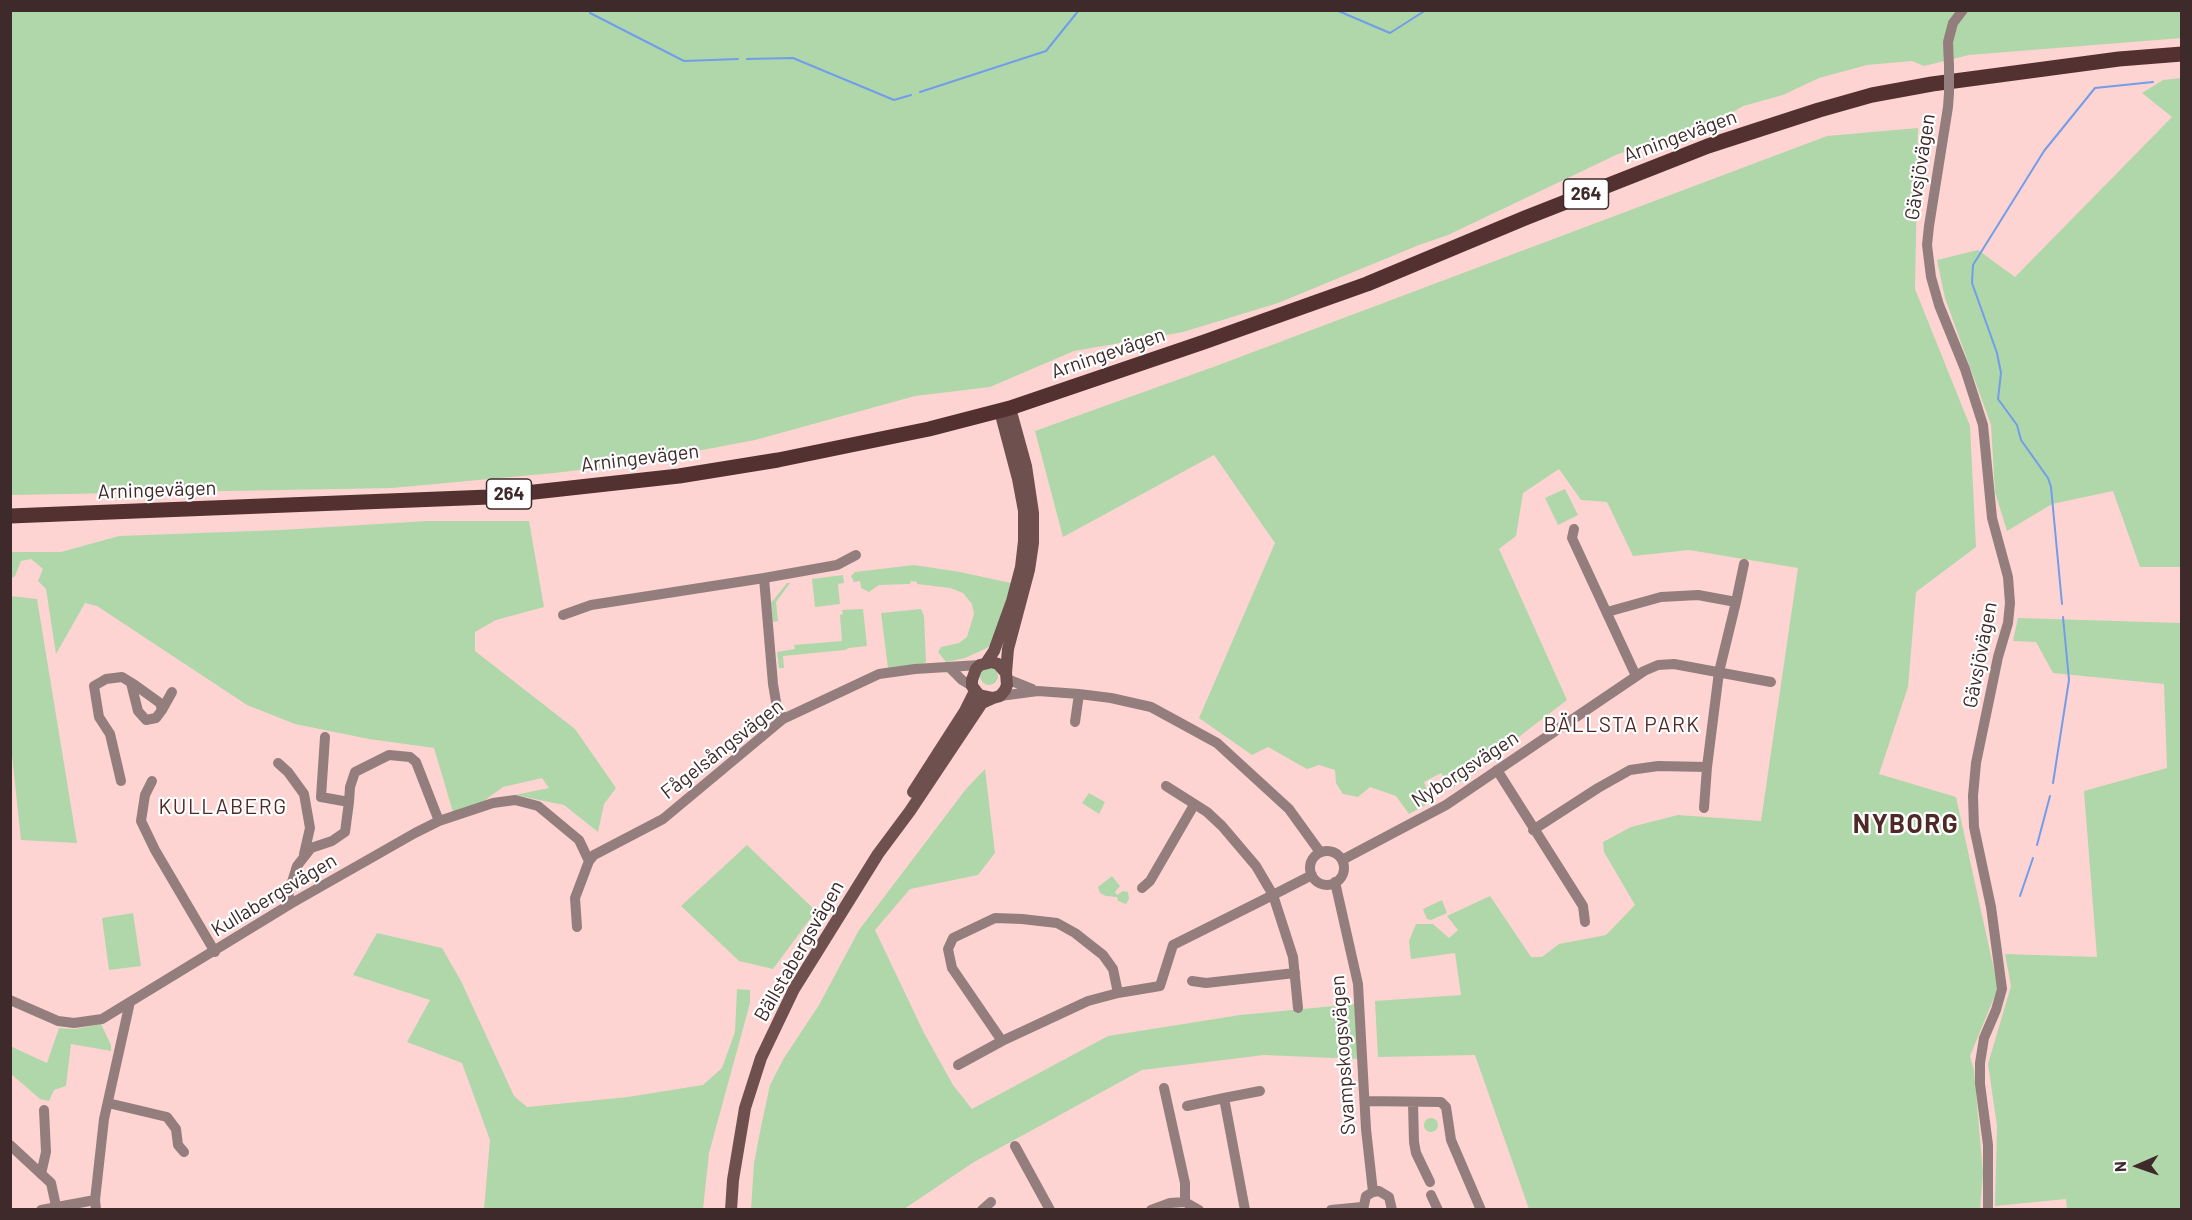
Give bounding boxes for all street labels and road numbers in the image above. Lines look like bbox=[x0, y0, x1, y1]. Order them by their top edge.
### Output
street label: Arningevägen bbox=[1620, 104, 1740, 168]
street label: Gävsjövägen bbox=[1900, 112, 1940, 222]
road number: 264 bbox=[1564, 179, 1608, 209]
street label: Arningevägen bbox=[1048, 322, 1168, 384]
street label: Arningevägen bbox=[580, 439, 700, 477]
street label: Arningevägen bbox=[97, 476, 217, 504]
road number: 264 bbox=[486, 479, 532, 509]
street label: Gävsjövägen bbox=[1958, 600, 2002, 710]
street label: Fågelsångsvägen bbox=[656, 694, 788, 804]
street label: Nyborgsvägen bbox=[1407, 726, 1523, 812]
street label: Kullabergsvägen bbox=[207, 848, 341, 942]
street label: Bällstabergsvägen bbox=[749, 876, 849, 1026]
street label: Svampskogsvägen bbox=[1325, 974, 1361, 1136]

